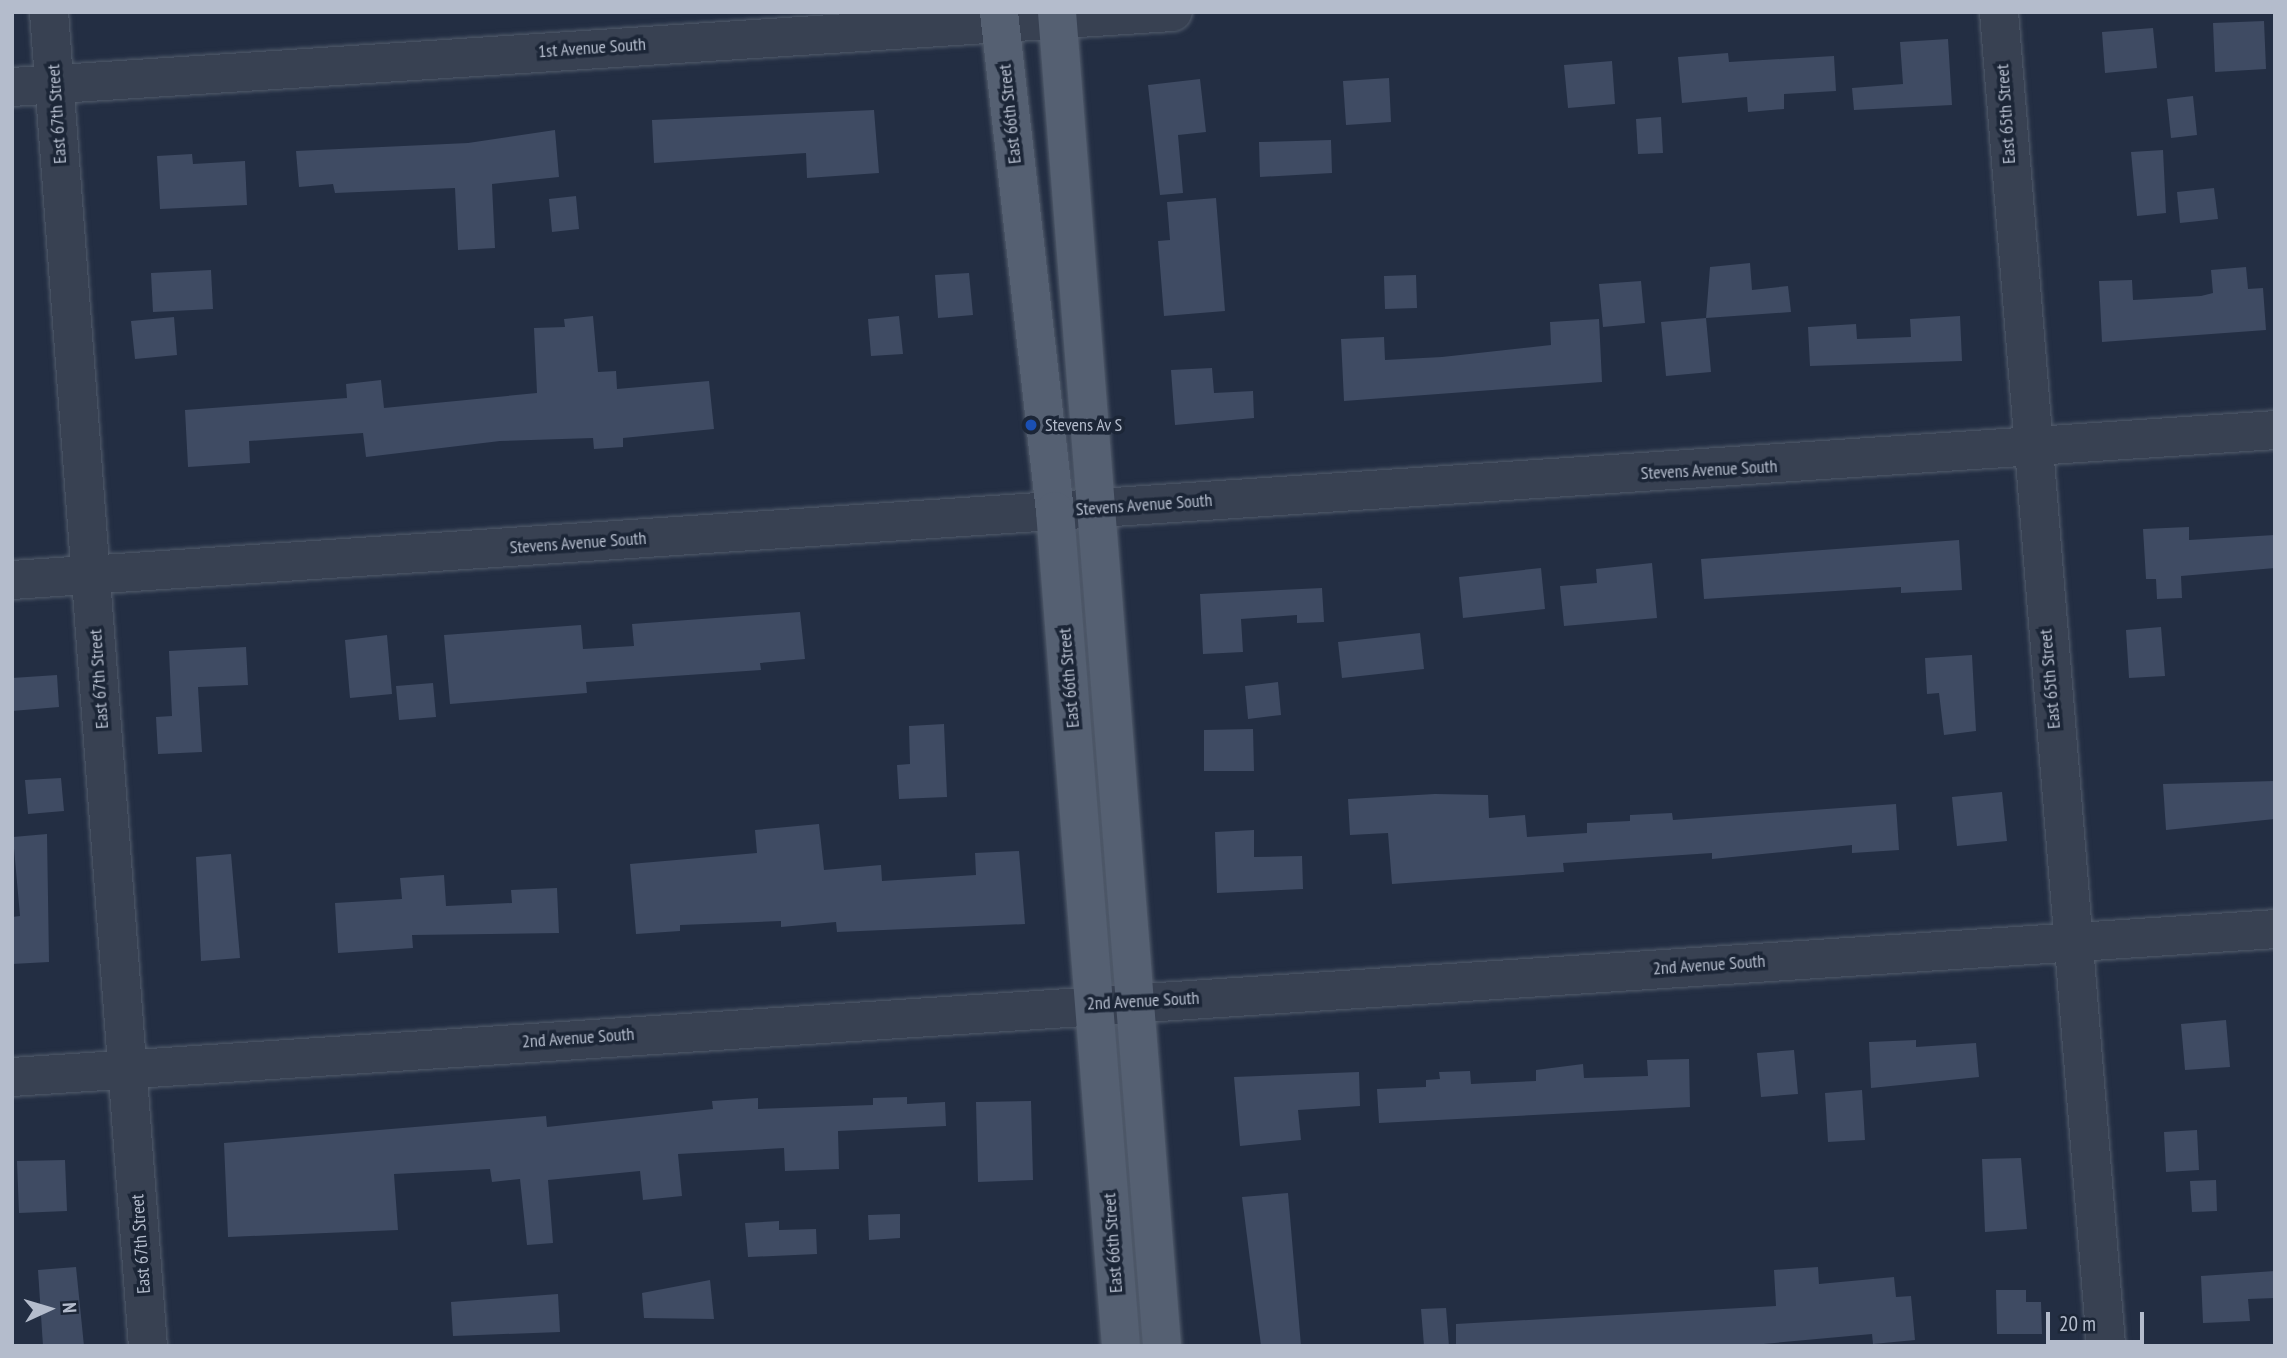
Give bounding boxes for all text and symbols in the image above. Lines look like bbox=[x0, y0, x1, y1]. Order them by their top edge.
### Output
street label: 1st Avenue South bbox=[537, 33, 647, 63]
street label: East 67th Street bbox=[43, 63, 71, 165]
street label: East 66th Street bbox=[994, 63, 1026, 165]
street label: East 65th Street bbox=[1992, 63, 2020, 165]
place label: Stevens Av S bbox=[1045, 414, 1123, 436]
marker: Stevens Av S bbox=[1023, 417, 1039, 433]
street label: Stevens Avenue South bbox=[1640, 456, 1778, 484]
street label: Stevens Avenue South bbox=[1075, 489, 1213, 521]
street label: Stevens Avenue South bbox=[509, 527, 647, 559]
street label: East 66th Street bbox=[1054, 627, 1084, 729]
street label: East 67th Street bbox=[85, 628, 113, 730]
street label: East 65th Street bbox=[2035, 628, 2065, 730]
street label: 2nd Avenue South bbox=[1652, 950, 1766, 980]
street label: 2nd Avenue South bbox=[1086, 987, 1200, 1015]
street label: 2nd Avenue South bbox=[521, 1023, 635, 1053]
street label: East 66th Street bbox=[1099, 1192, 1127, 1294]
street label: East 67th Street bbox=[127, 1193, 155, 1295]
north arrow bbox=[14, 1274, 84, 1344]
scale bar bbox=[2049, 1298, 2147, 1342]
text: N bbox=[58, 1302, 82, 1313]
text: 20 m bbox=[2059, 1310, 2096, 1337]

